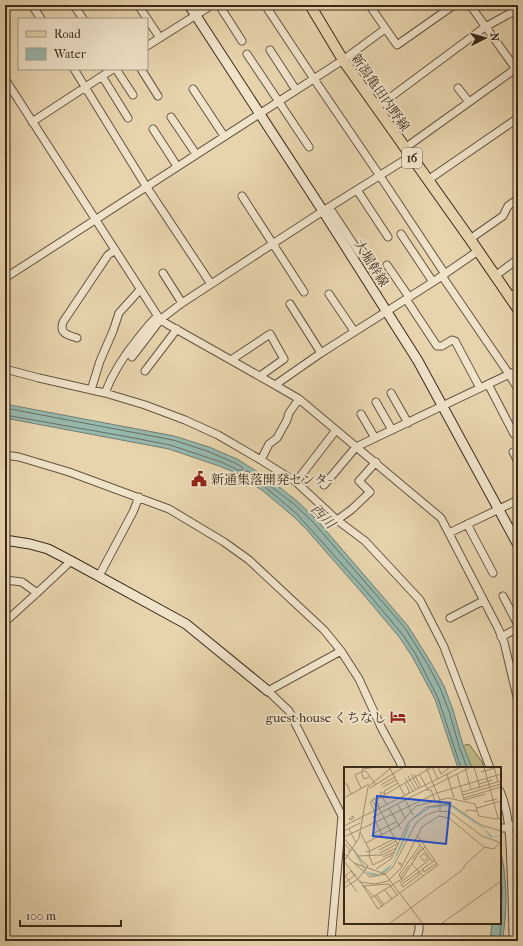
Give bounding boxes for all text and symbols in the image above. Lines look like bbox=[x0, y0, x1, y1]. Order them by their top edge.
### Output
legend bbox=[18, 18, 148, 70]
north arrow bbox=[465, 18, 505, 58]
text: Road bbox=[54, 27, 81, 41]
text: N bbox=[488, 32, 501, 42]
text: Water bbox=[53, 47, 87, 61]
street label: 新潟亀田内野線 bbox=[348, 51, 413, 134]
road number: 16 bbox=[402, 148, 422, 168]
street label: 大堀幹線 bbox=[351, 237, 392, 289]
public building icon: 新通集落開発センタ- bbox=[190, 470, 208, 488]
place label: 新通集落開発センタ- bbox=[211, 472, 332, 487]
water label: 西川 bbox=[307, 500, 340, 534]
hotel icon: guest house くちなし bbox=[389, 708, 407, 726]
place label: guest house くちなし bbox=[266, 710, 386, 725]
inset map bbox=[344, 767, 501, 924]
scale bar bbox=[20, 902, 121, 928]
text: 100 m bbox=[26, 909, 56, 923]

